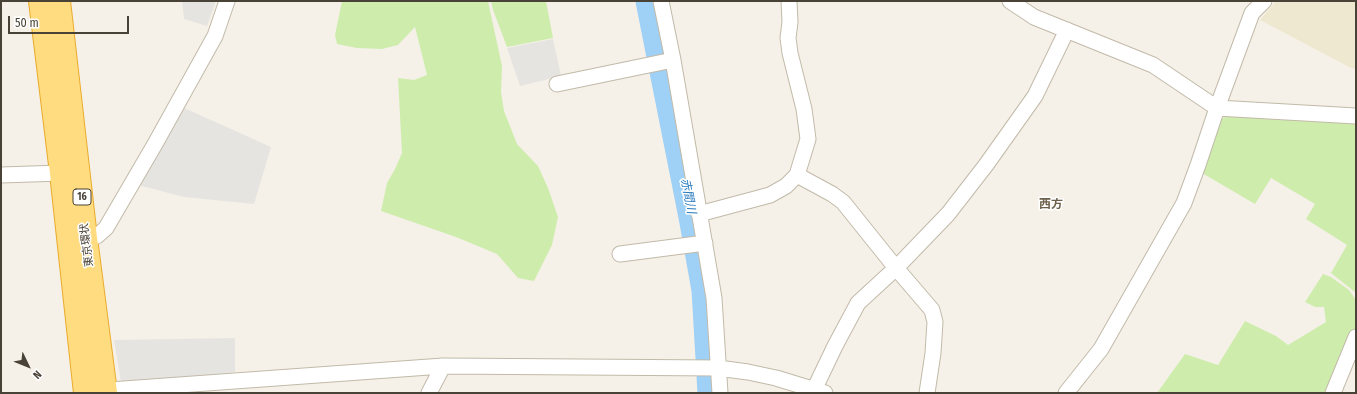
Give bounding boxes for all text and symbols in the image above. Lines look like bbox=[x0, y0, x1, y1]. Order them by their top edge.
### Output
scale bar bbox=[10, 8, 131, 34]
text: 50 m bbox=[15, 16, 39, 30]
water label: 赤間川 bbox=[677, 177, 699, 215]
road number: 16 bbox=[73, 189, 91, 205]
district label: 西方 bbox=[1039, 198, 1063, 212]
street label: 東京環状 bbox=[78, 222, 96, 268]
north arrow bbox=[8, 346, 48, 386]
text: N bbox=[30, 368, 44, 381]

